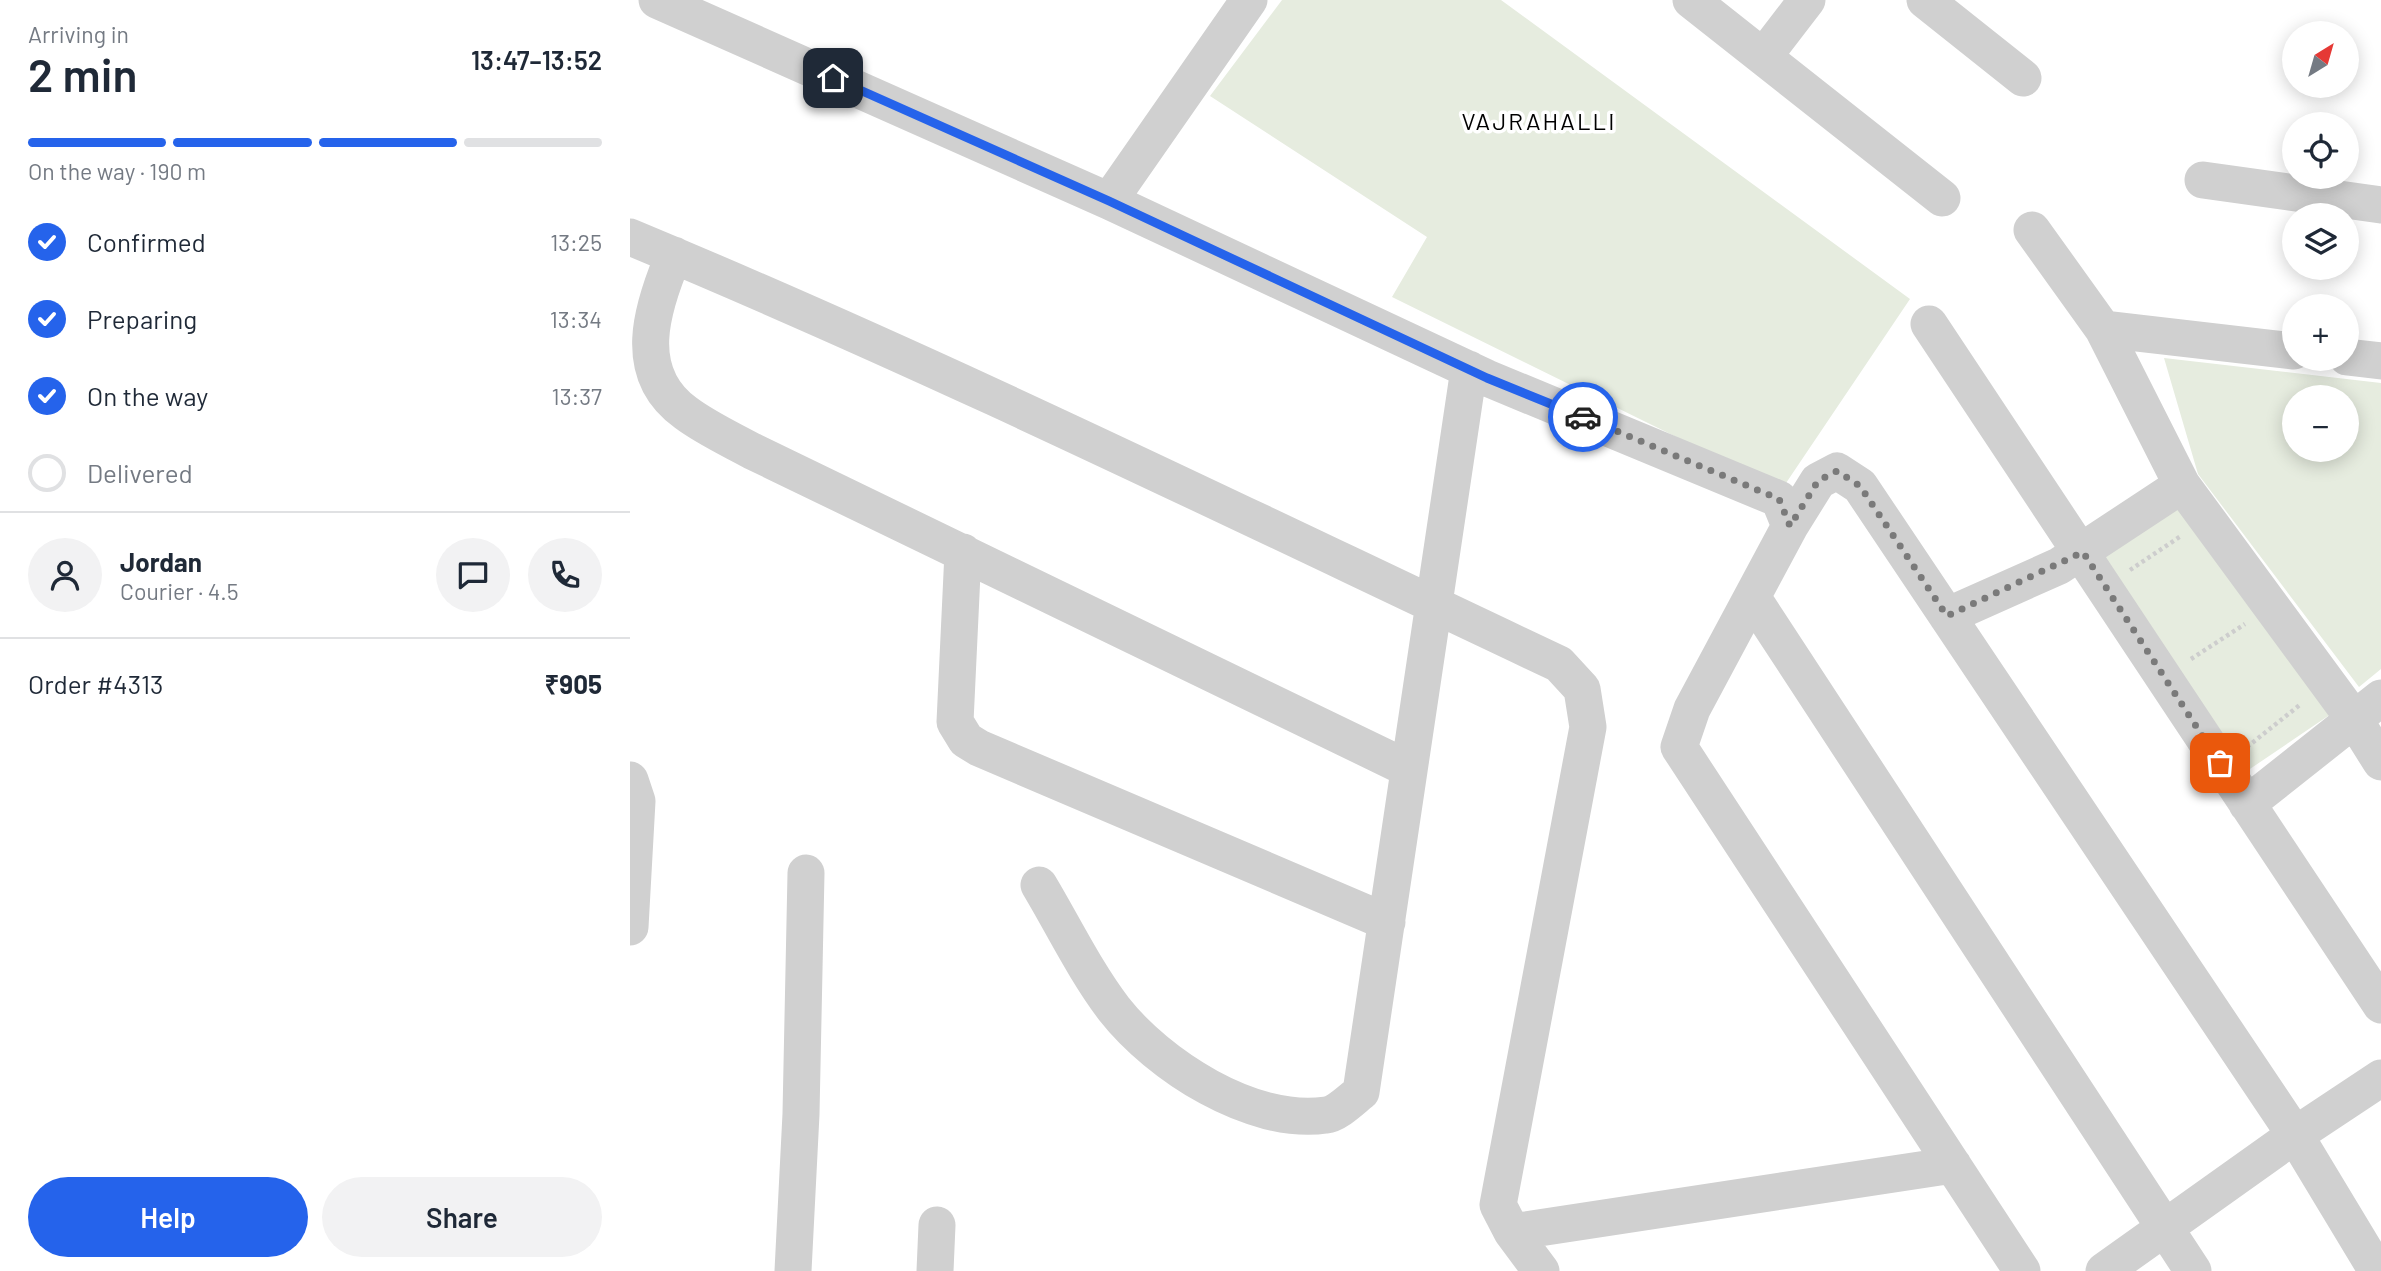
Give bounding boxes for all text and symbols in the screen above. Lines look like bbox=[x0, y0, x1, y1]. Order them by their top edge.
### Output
text: Arriving in bbox=[28, 20, 129, 48]
north arrow bbox=[2282, 21, 2359, 98]
map controls bbox=[2282, 21, 2359, 462]
text: 13:47–13:52 bbox=[471, 44, 602, 75]
text: 2 min bbox=[28, 46, 137, 101]
pin bbox=[803, 48, 863, 108]
icon: home bbox=[814, 59, 852, 97]
district label: VAJRAHALLI bbox=[1462, 106, 1616, 135]
button: locate bbox=[2282, 112, 2359, 189]
text: On the way · 190 m bbox=[28, 157, 206, 185]
button: layers bbox=[2282, 203, 2359, 280]
icon: check bbox=[28, 223, 66, 261]
text: Confirmed bbox=[87, 226, 206, 257]
text: 13:25 bbox=[550, 228, 602, 256]
button: + bbox=[2282, 294, 2359, 371]
icon: check bbox=[28, 300, 66, 338]
text: Preparing bbox=[87, 303, 197, 334]
text: 13:34 bbox=[550, 305, 602, 333]
icon: check bbox=[28, 377, 66, 415]
text: On the way bbox=[87, 380, 208, 411]
text: 13:37 bbox=[552, 382, 602, 410]
courier bbox=[1548, 382, 1618, 452]
button: − bbox=[2282, 385, 2359, 462]
icon: car bbox=[1564, 398, 1602, 436]
text: Delivered bbox=[87, 457, 193, 488]
button: person bbox=[28, 538, 102, 612]
button: chat bbox=[436, 538, 510, 612]
button: phone bbox=[528, 538, 602, 612]
text: Jordan bbox=[120, 546, 202, 577]
text: Courier · 4.5 bbox=[120, 577, 239, 605]
text: Order #4313 bbox=[28, 668, 163, 699]
text: ₹905 bbox=[544, 668, 602, 699]
pin bbox=[2190, 733, 2250, 793]
icon: bag bbox=[2201, 744, 2239, 782]
button: Help bbox=[28, 1177, 308, 1257]
button: Share bbox=[322, 1177, 602, 1257]

